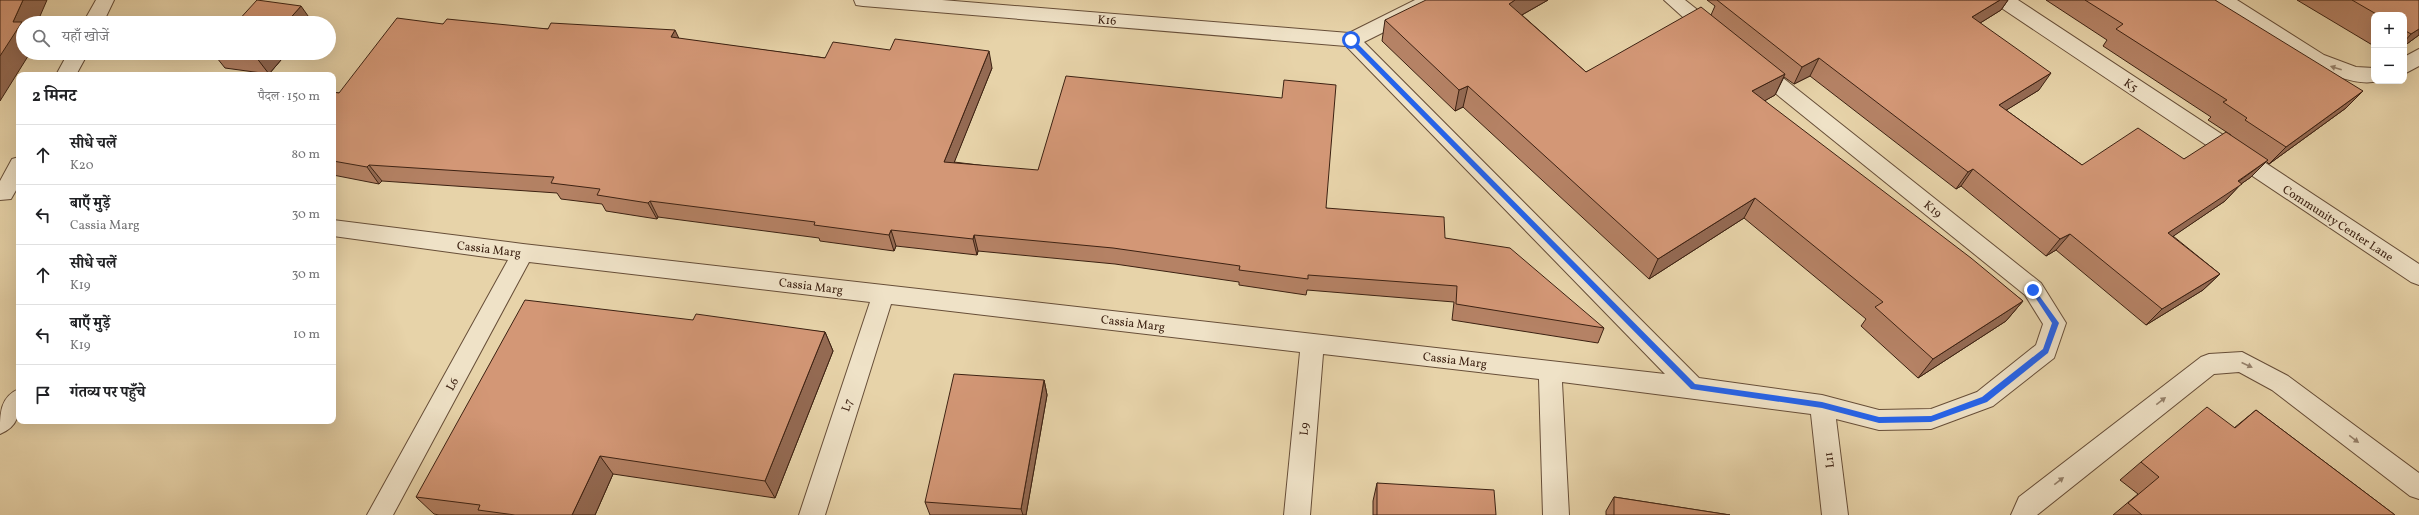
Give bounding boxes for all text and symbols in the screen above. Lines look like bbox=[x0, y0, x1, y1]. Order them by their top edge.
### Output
street label: K16 bbox=[1097, 12, 1117, 30]
map controls bbox=[2371, 12, 2407, 84]
button: + bbox=[2371, 12, 2407, 48]
search box bbox=[16, 16, 336, 60]
icon: search bbox=[30, 27, 52, 49]
text: यहाँ खोजें bbox=[62, 27, 109, 48]
route start bbox=[1342, 31, 1360, 49]
button: − bbox=[2371, 48, 2407, 84]
one-way arrow bbox=[2330, 65, 2342, 71]
street label: K5 bbox=[2120, 75, 2141, 96]
text: 2 मिनट bbox=[32, 85, 76, 108]
text: पैदल · 150 m bbox=[258, 88, 320, 106]
text: सीधे चलें bbox=[70, 134, 117, 155]
icon: ahead bbox=[32, 144, 54, 166]
text: 80 m bbox=[291, 146, 320, 164]
text: K20 bbox=[70, 157, 93, 175]
street label: Community Center Lane bbox=[2279, 182, 2396, 266]
text: बाएँ मुड़ें bbox=[70, 194, 110, 215]
street label: K19 bbox=[1920, 198, 1945, 222]
icon: left bbox=[32, 204, 54, 226]
text: 30 m bbox=[292, 206, 320, 224]
text: Cassia Marg bbox=[70, 217, 140, 235]
street label: Cassia Marg bbox=[456, 238, 522, 262]
text: सीधे चलें bbox=[70, 254, 117, 275]
icon: ahead bbox=[32, 264, 54, 286]
text: 30 m bbox=[292, 266, 320, 284]
street label: Cassia Marg bbox=[778, 275, 844, 299]
text: K19 bbox=[70, 277, 91, 295]
route end bbox=[2024, 281, 2042, 299]
street label: Cassia Marg bbox=[1100, 312, 1166, 336]
text: बाएँ मुड़ें bbox=[70, 314, 110, 335]
icon: left bbox=[32, 324, 54, 346]
text: 10 m bbox=[293, 326, 320, 344]
text: K19 bbox=[70, 337, 91, 355]
street label: Cassia Marg bbox=[1422, 349, 1488, 373]
one-way arrow bbox=[2241, 362, 2252, 368]
street label: L6 bbox=[443, 375, 463, 394]
text: गंतव्य पर पहुँचे bbox=[70, 383, 145, 404]
icon: arrive bbox=[32, 384, 54, 406]
street label: L7 bbox=[838, 397, 858, 414]
one-way arrow bbox=[2156, 397, 2167, 405]
street label: L9 bbox=[1296, 422, 1314, 436]
one-way arrow bbox=[2348, 434, 2359, 443]
street label: L11 bbox=[1821, 451, 1839, 469]
one-way arrow bbox=[2053, 477, 2064, 485]

